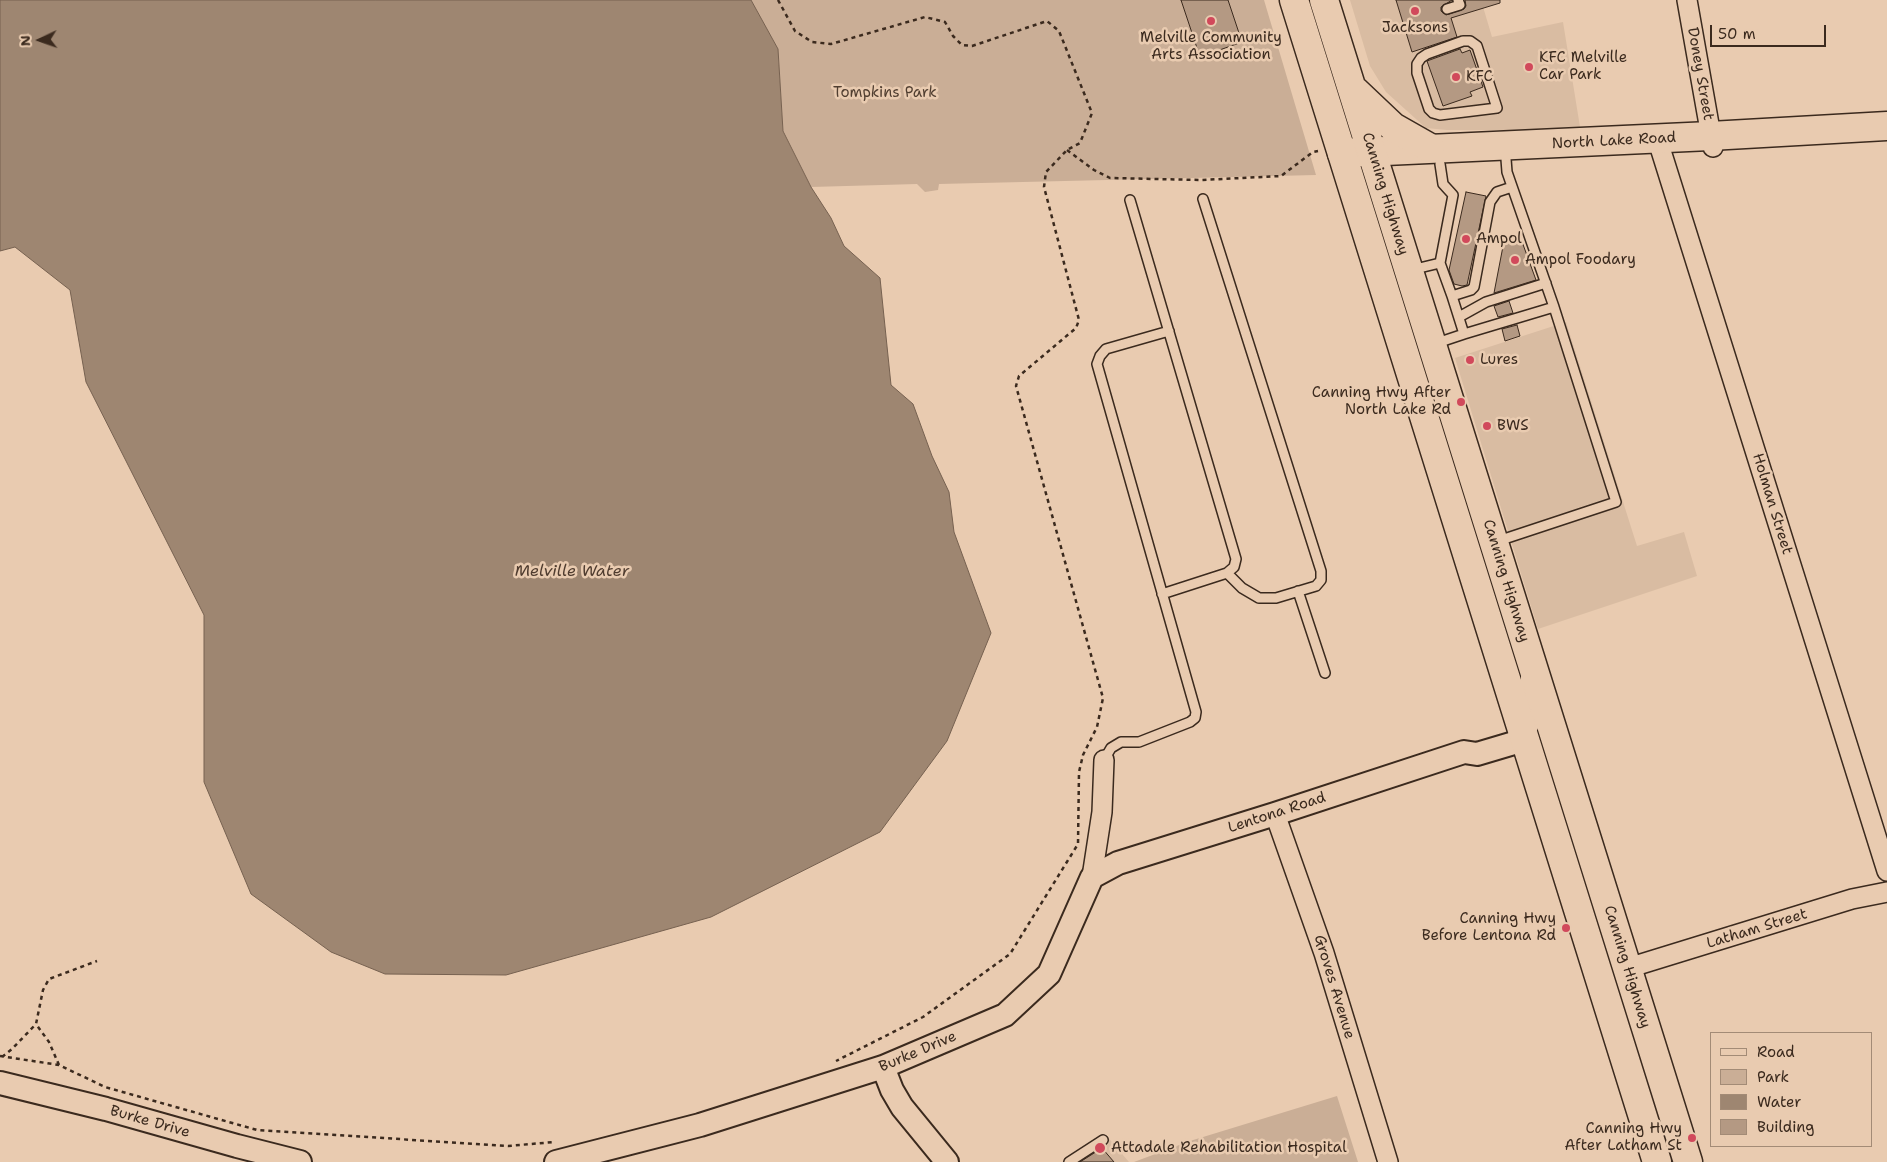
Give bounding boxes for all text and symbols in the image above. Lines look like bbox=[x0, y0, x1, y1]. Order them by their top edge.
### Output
marker: Jacksons bbox=[1409, 5, 1421, 17]
north arrow bbox=[15, 15, 65, 65]
marker: Melville Community Arts Association bbox=[1205, 15, 1217, 27]
scale bar bbox=[1712, 15, 1828, 47]
place label: Jacksons bbox=[1382, 19, 1448, 37]
text: 50 m bbox=[1718, 24, 1756, 44]
street label: Doney Street bbox=[1683, 26, 1717, 122]
place label: Melville Community Arts Association bbox=[1140, 29, 1282, 64]
text: N bbox=[16, 35, 34, 47]
place label: KFC Melville Car Park bbox=[1539, 49, 1627, 84]
marker: KFC Melville Car Park bbox=[1523, 61, 1535, 73]
place label: KFC bbox=[1466, 68, 1493, 86]
marker: KFC bbox=[1450, 71, 1462, 83]
park label: Tompkins Park bbox=[833, 84, 937, 102]
street label: North Lake Road bbox=[1551, 129, 1677, 153]
street label: Canning Highway bbox=[1358, 130, 1412, 258]
place label: Ampol bbox=[1476, 230, 1522, 248]
marker: Ampol bbox=[1460, 233, 1472, 245]
place label: Ampol Foodary bbox=[1525, 251, 1636, 269]
marker: Ampol Foodary bbox=[1509, 254, 1521, 266]
place label: Lures bbox=[1480, 351, 1518, 369]
marker: Lures bbox=[1464, 354, 1476, 366]
place label: Canning Hwy After North Lake Rd bbox=[1312, 384, 1451, 419]
marker: Canning Hwy After North Lake Rd bbox=[1455, 396, 1467, 408]
place label: BWS bbox=[1497, 417, 1529, 435]
marker: BWS bbox=[1481, 420, 1493, 432]
street label: Holman Street bbox=[1748, 451, 1796, 557]
street label: Canning Highway bbox=[1479, 517, 1533, 645]
water label: Melville Water bbox=[515, 562, 629, 582]
street label: Lentona Road bbox=[1226, 789, 1328, 837]
street label: Canning Highway bbox=[1600, 903, 1654, 1031]
street label: Latham Street bbox=[1705, 905, 1809, 953]
place label: Canning Hwy Before Lentona Rd bbox=[1422, 910, 1556, 945]
marker: Canning Hwy Before Lentona Rd bbox=[1560, 922, 1572, 934]
street label: Groves Avenue bbox=[1310, 933, 1358, 1041]
street label: Burke Drive bbox=[877, 1028, 959, 1076]
legend bbox=[1710, 1032, 1872, 1147]
text: Road bbox=[1757, 1042, 1795, 1062]
text: Park bbox=[1757, 1067, 1789, 1087]
text: Water bbox=[1757, 1092, 1801, 1112]
street label: Burke Drive bbox=[108, 1102, 192, 1142]
text: Building bbox=[1757, 1117, 1814, 1137]
place label: Canning Hwy After Latham St bbox=[1564, 1120, 1682, 1155]
marker: Canning Hwy After Latham St bbox=[1686, 1132, 1698, 1144]
place label: Attadale Rehabilitation Hospital bbox=[1111, 1139, 1347, 1157]
marker: Attadale Rehabilitation Hospital bbox=[1093, 1141, 1107, 1155]

